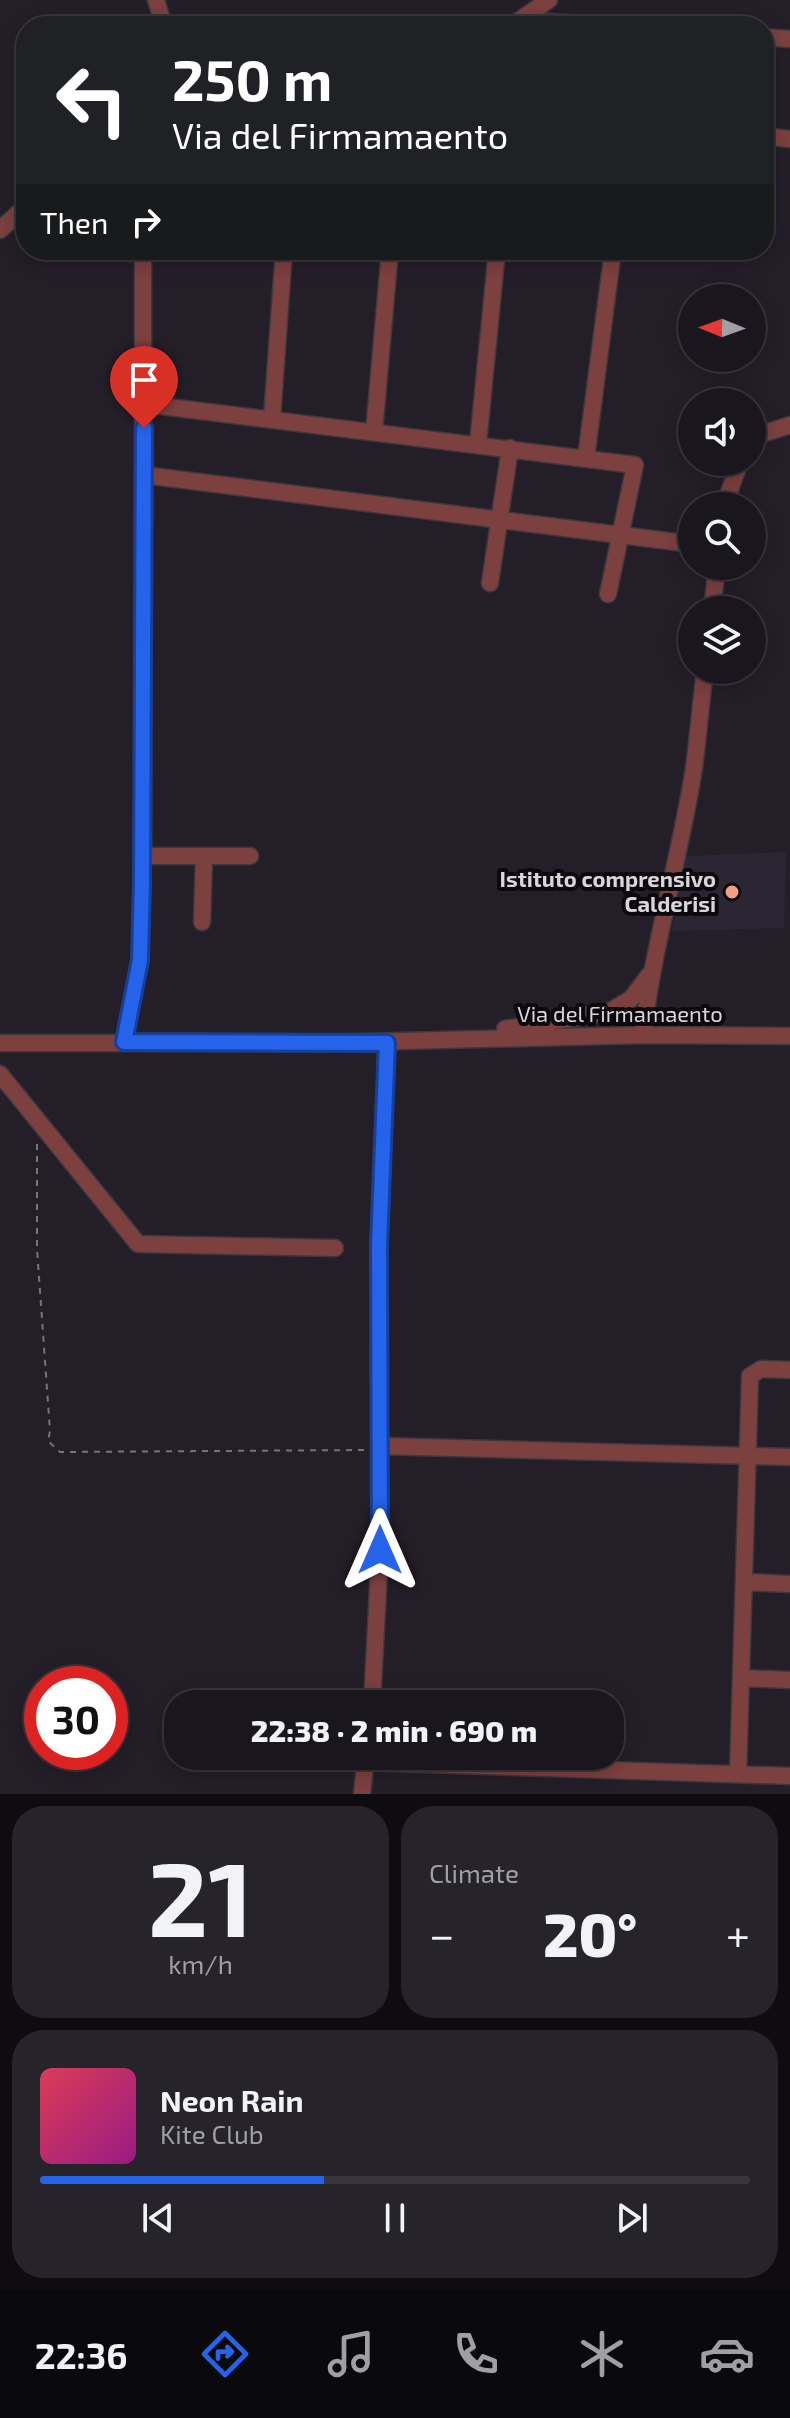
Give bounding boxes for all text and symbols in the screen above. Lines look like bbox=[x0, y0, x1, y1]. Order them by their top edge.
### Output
text: 250 m bbox=[172, 45, 332, 112]
icon: left bbox=[40, 48, 144, 152]
text: Via del Firmamaento bbox=[172, 113, 508, 156]
icon: right bbox=[124, 200, 168, 244]
text: Then bbox=[40, 204, 108, 240]
north arrow bbox=[678, 284, 766, 372]
map controls bbox=[678, 284, 766, 684]
pin bbox=[110, 346, 178, 428]
icon: arrive bbox=[122, 358, 166, 402]
button: sound bbox=[678, 388, 766, 476]
button: search bbox=[678, 492, 766, 580]
button: layers bbox=[678, 596, 766, 684]
place label: Istituto comprensivo Calderisi bbox=[500, 865, 716, 916]
marker: Istituto comprensivo Calderisi bbox=[723, 883, 741, 901]
street label: Via del Firmamaento bbox=[517, 1000, 723, 1026]
position arrow bbox=[338, 1508, 422, 1592]
speed limit sign: 30 bbox=[24, 1666, 128, 1770]
text: 22:38 · 2 min · 690 m bbox=[251, 1712, 537, 1748]
text: 21 bbox=[148, 1833, 253, 1958]
text: Climate bbox=[429, 1857, 519, 1888]
text: 20° bbox=[543, 1897, 637, 1969]
text: − bbox=[429, 1907, 455, 1960]
text: + bbox=[726, 1907, 750, 1960]
text: km/h bbox=[168, 1948, 233, 1979]
text: Neon Rain bbox=[160, 2082, 304, 2118]
text: Kite Club bbox=[160, 2118, 264, 2149]
icon: previous bbox=[136, 2196, 180, 2240]
icon: pause bbox=[373, 2196, 417, 2240]
icon: next bbox=[610, 2196, 654, 2240]
icon: directions bbox=[197, 2326, 253, 2382]
icon: music bbox=[323, 2326, 379, 2382]
icon: phone bbox=[448, 2326, 504, 2382]
icon: climate bbox=[574, 2326, 630, 2382]
icon: car bbox=[699, 2326, 755, 2382]
text: 22:36 bbox=[35, 2333, 128, 2376]

